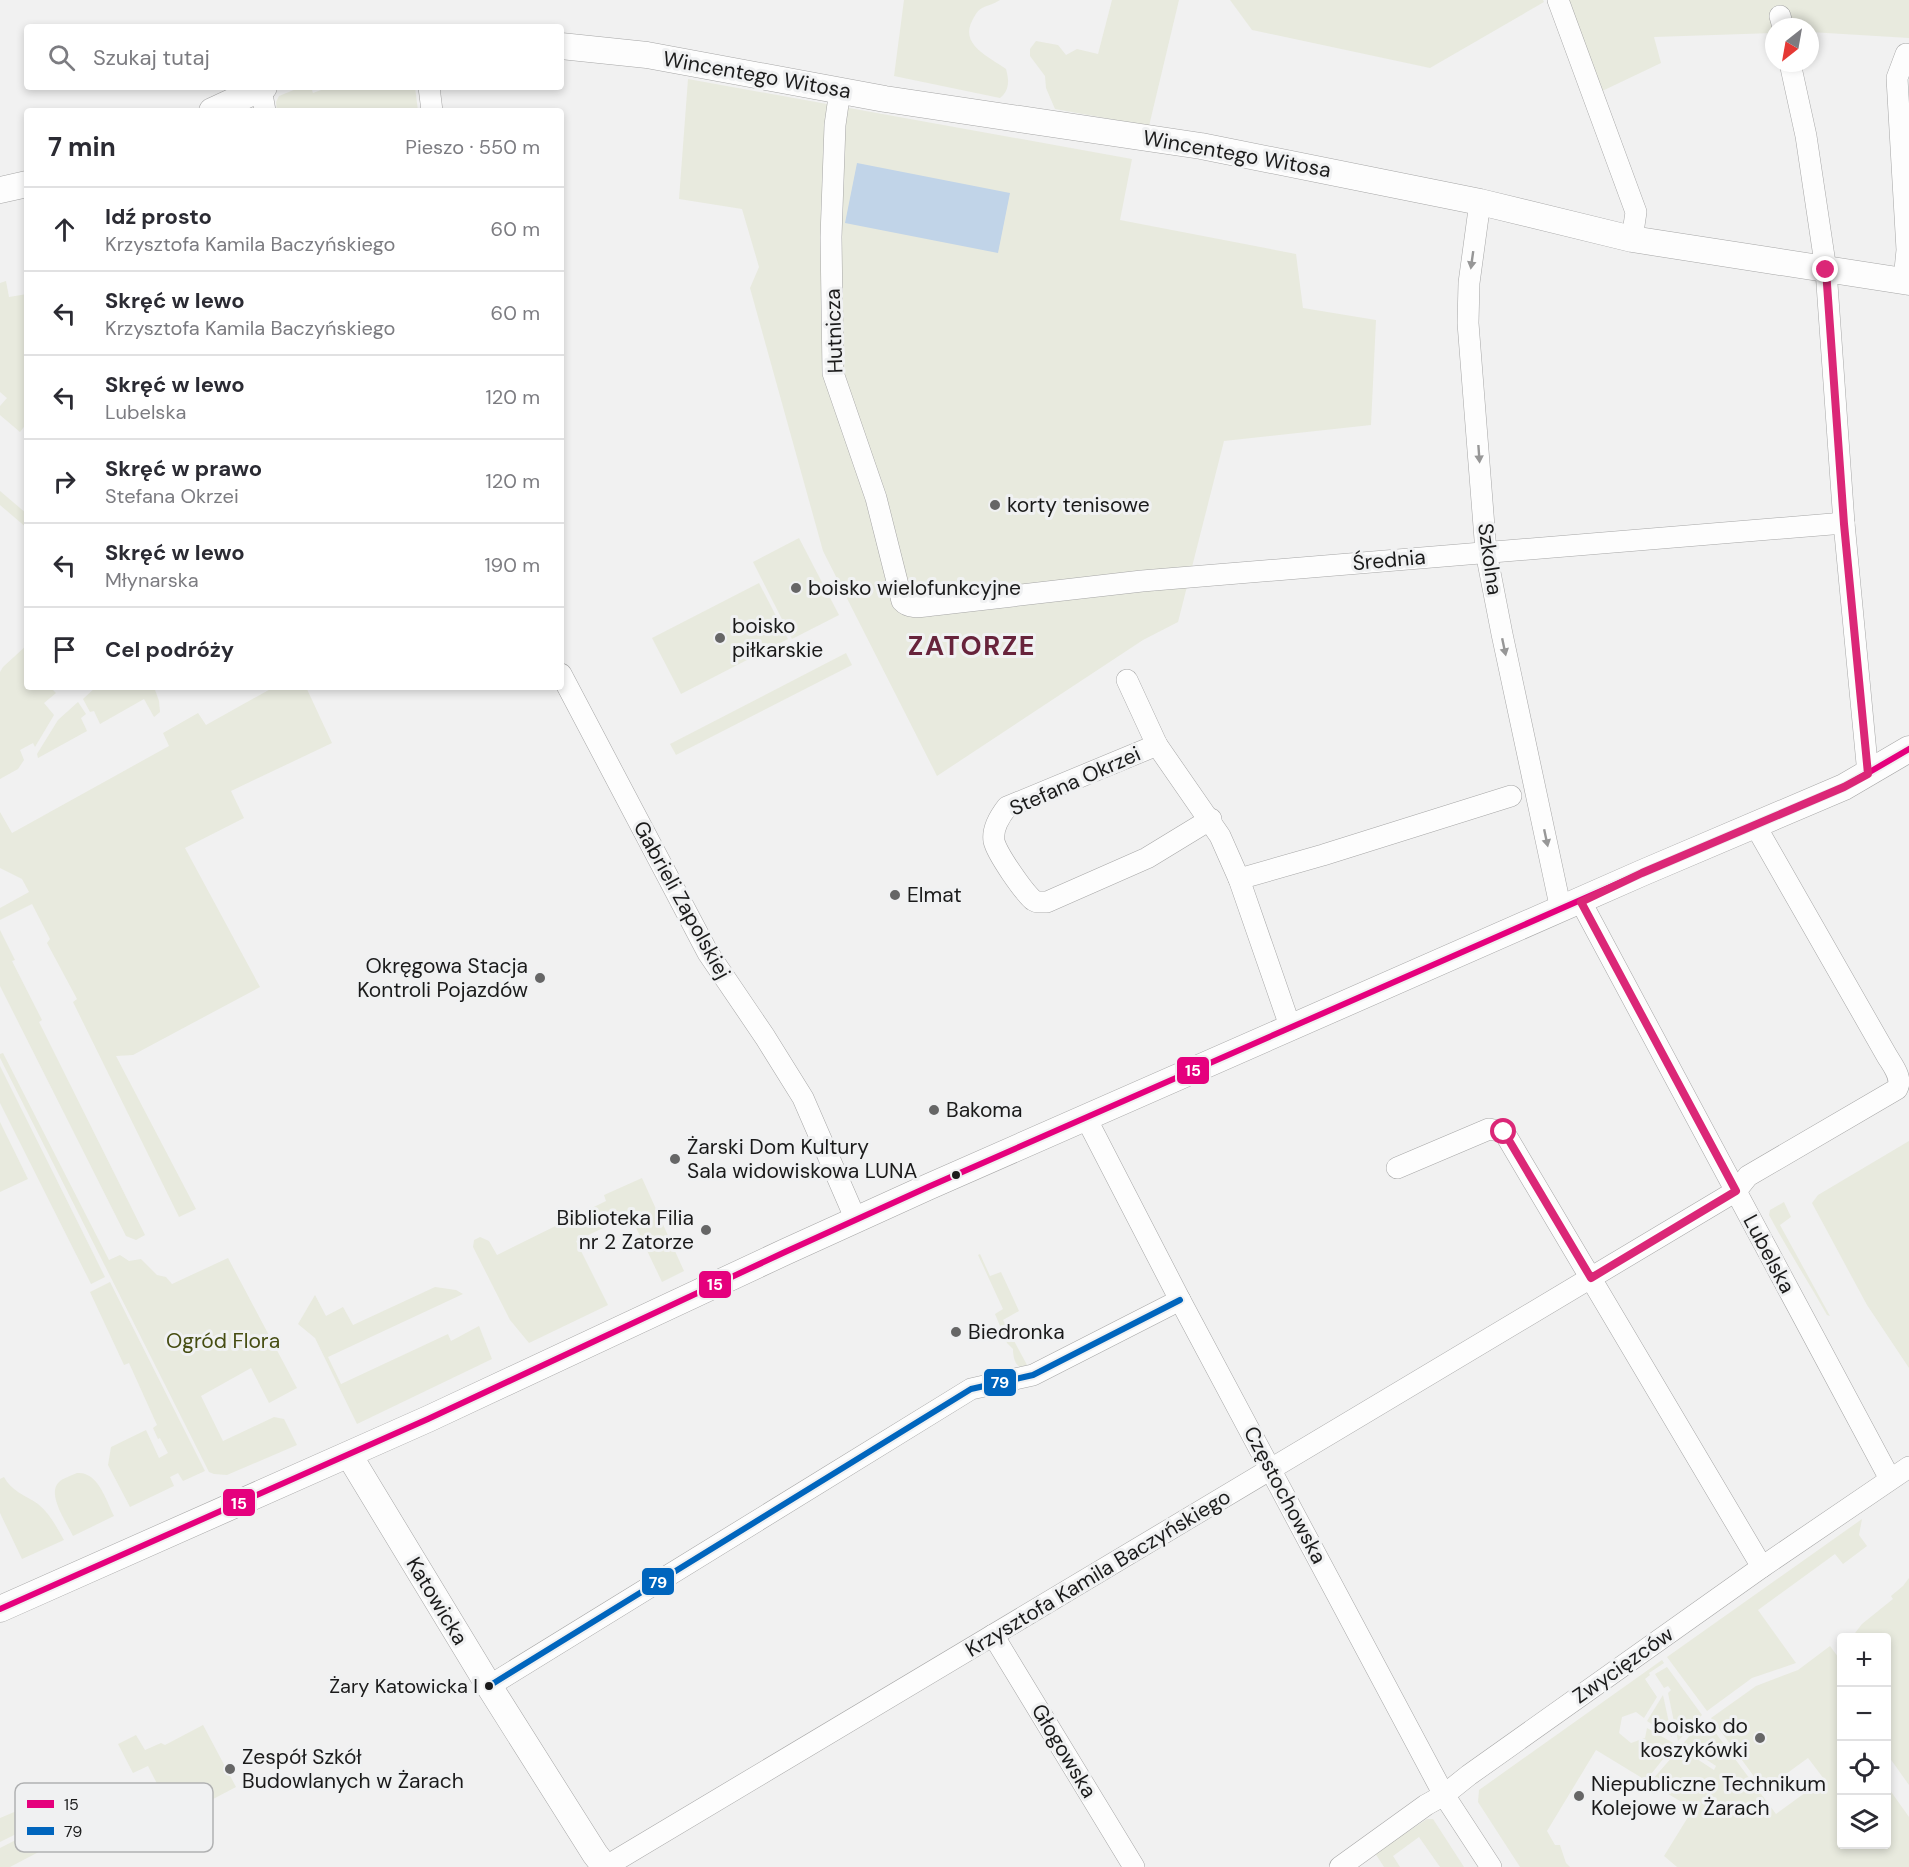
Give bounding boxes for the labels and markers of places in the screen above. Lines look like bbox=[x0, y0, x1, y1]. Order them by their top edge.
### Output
place label: korty tenisowe bbox=[1007, 491, 1150, 519]
marker: korty tenisowe bbox=[988, 498, 1002, 512]
place label: boisko wielofunkcyjne bbox=[808, 574, 1021, 602]
marker: boisko wielofunkcyjne bbox=[789, 581, 803, 595]
place label: boisko piłkarskie bbox=[732, 612, 823, 664]
marker: boisko piłkarskie bbox=[713, 631, 727, 645]
place label: Elmat bbox=[907, 881, 962, 909]
marker: Elmat bbox=[888, 888, 902, 902]
place label: Okręgowa Stacja Kontroli Pojazdów bbox=[357, 952, 528, 1004]
marker: Okręgowa Stacja Kontroli Pojazdów bbox=[533, 971, 547, 985]
place label: Bakoma bbox=[946, 1096, 1023, 1124]
marker: Bakoma bbox=[927, 1103, 941, 1117]
place label: Żarski Dom Kultury Sala widowiskowa LUNA bbox=[687, 1133, 917, 1185]
marker: Żarski Dom Kultury Sala widowiskowa LUNA bbox=[668, 1152, 682, 1166]
unlabelled marker bbox=[950, 1169, 962, 1181]
place label: Biblioteka Filia nr 2 Zatorze bbox=[557, 1204, 694, 1256]
marker: Biblioteka Filia nr 2 Zatorze bbox=[699, 1223, 713, 1237]
place label: Biedronka bbox=[968, 1318, 1065, 1346]
marker: Biedronka bbox=[949, 1325, 963, 1339]
place label: Żary Katowicka I bbox=[329, 1673, 478, 1699]
marker: Żary Katowicka I bbox=[483, 1680, 495, 1692]
place label: boisko do koszykówki bbox=[1640, 1712, 1748, 1764]
marker: boisko do koszykówki bbox=[1753, 1731, 1767, 1745]
place label: Zespół Szkół Budowlanych w Żarach bbox=[242, 1743, 464, 1795]
marker: Zespół Szkół Budowlanych w Żarach bbox=[223, 1762, 237, 1776]
place label: Niepubliczne Technikum Kolejowe w Żarach bbox=[1591, 1770, 1826, 1822]
marker: Niepubliczne Technikum Kolejowe w Żarach bbox=[1572, 1789, 1586, 1803]

